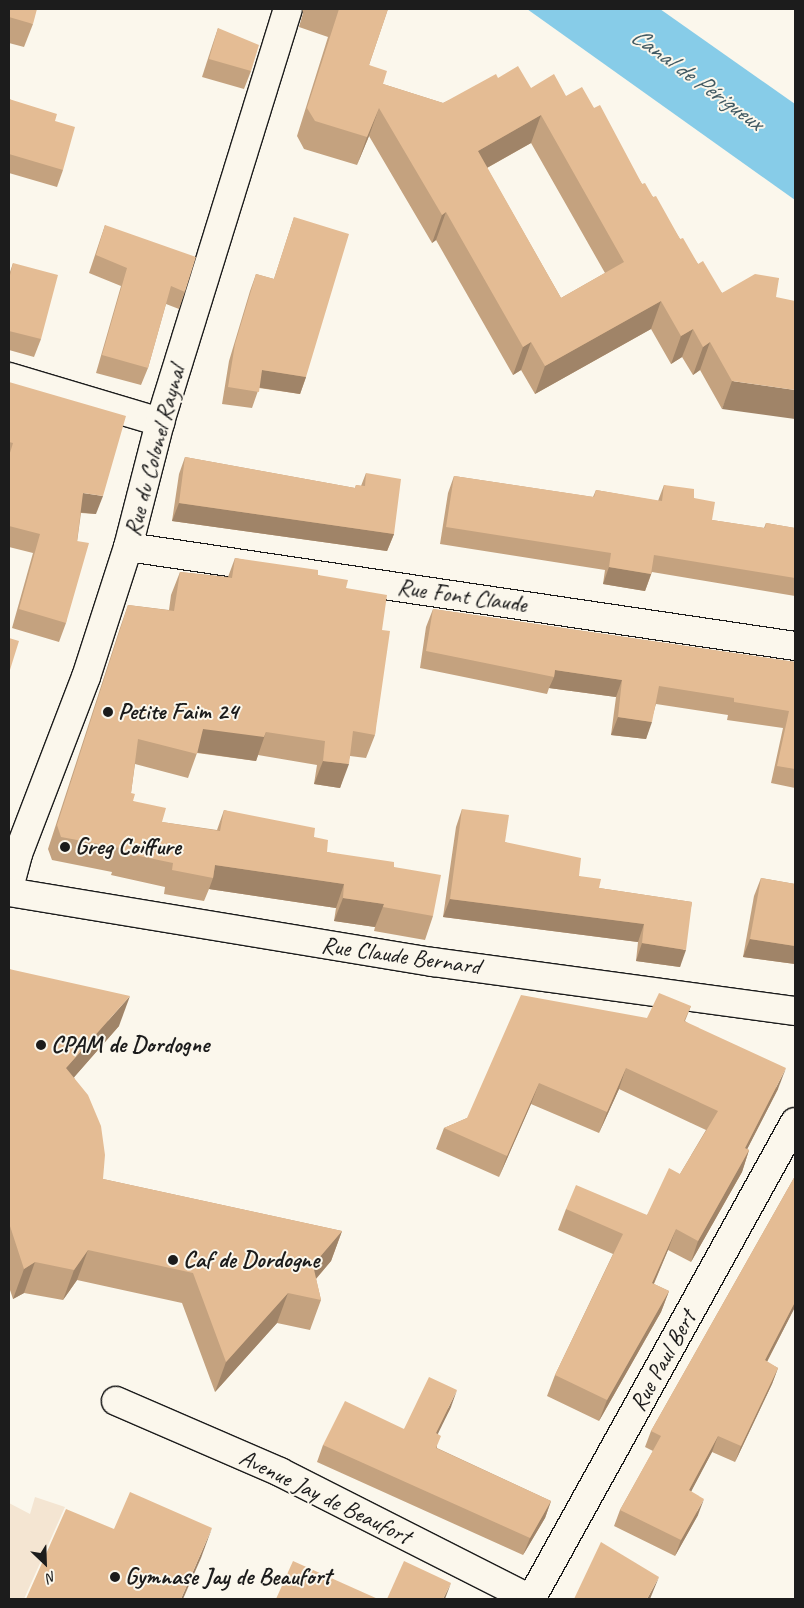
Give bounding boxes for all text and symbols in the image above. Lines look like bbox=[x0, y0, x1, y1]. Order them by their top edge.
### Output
water label: Canal de Périgueux bbox=[625, 21, 769, 137]
street label: Rue du Colonel Raynal bbox=[118, 363, 192, 539]
street label: Rue Font Claude bbox=[396, 573, 528, 619]
place label: Petite Faim 24 bbox=[118, 698, 238, 726]
marker: Petite Faim 24 bbox=[102, 706, 114, 718]
place label: Greg Coiffure bbox=[75, 833, 180, 861]
marker: Greg Coiffure bbox=[59, 841, 71, 853]
street label: Rue Claude Bernard bbox=[320, 931, 482, 981]
place label: CPAM de Dordogne bbox=[51, 1031, 209, 1059]
marker: CPAM de Dordogne bbox=[35, 1039, 47, 1051]
place label: Caf de Dordogne bbox=[183, 1246, 319, 1274]
marker: Caf de Dordogne bbox=[167, 1254, 179, 1266]
street label: Rue Paul Bert bbox=[624, 1306, 702, 1416]
street label: Avenue Jay de Beaufort bbox=[235, 1443, 415, 1551]
north arrow bbox=[20, 1538, 70, 1588]
place label: Gymnase Jay de Beaufort bbox=[125, 1563, 330, 1591]
text: N bbox=[44, 1568, 59, 1587]
marker: Gymnase Jay de Beaufort bbox=[109, 1571, 121, 1583]

